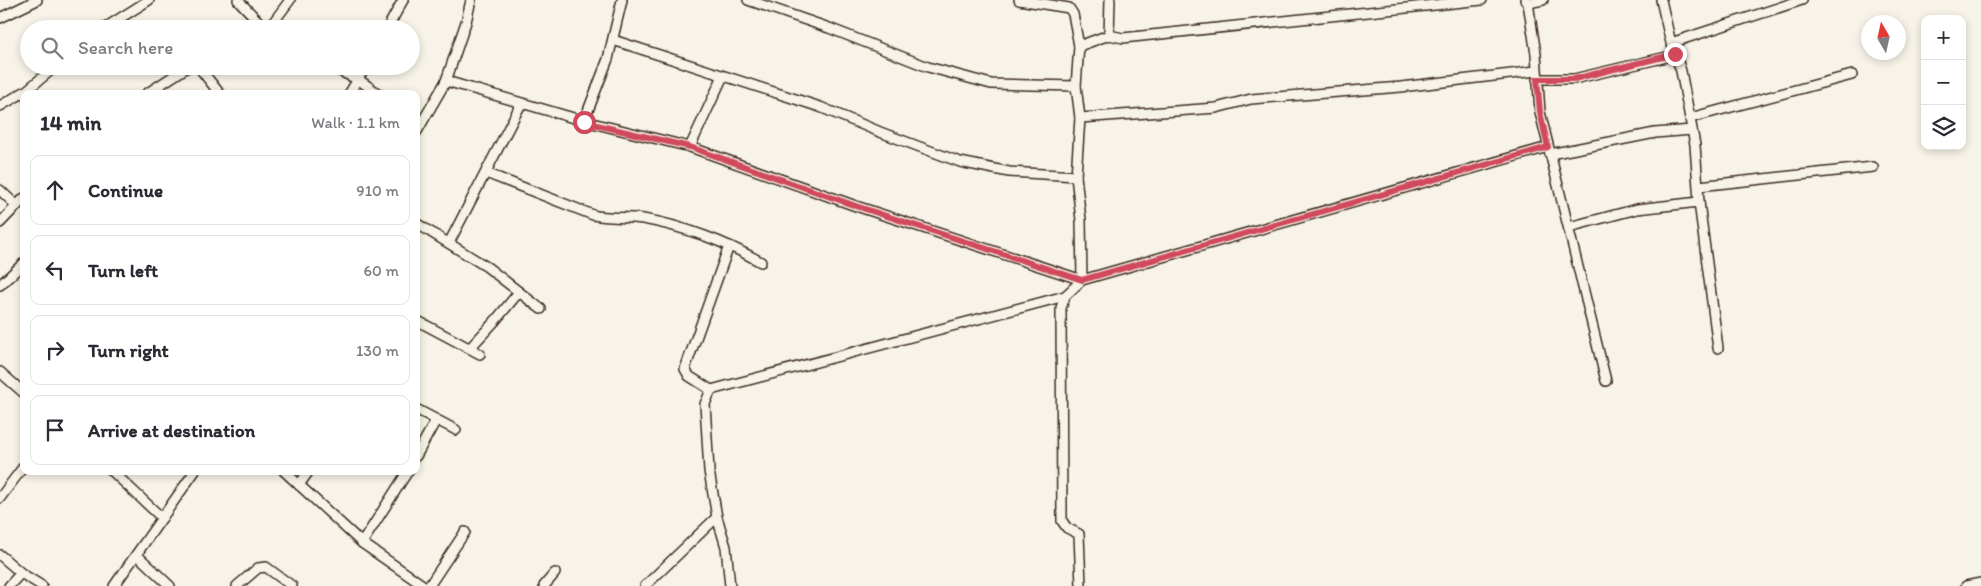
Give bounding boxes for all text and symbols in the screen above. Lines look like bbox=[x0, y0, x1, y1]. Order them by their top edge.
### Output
north arrow bbox=[1861, 15, 1906, 60]
map controls bbox=[1921, 15, 1966, 150]
button: + bbox=[1921, 15, 1966, 60]
search box bbox=[20, 20, 420, 75]
icon: search bbox=[38, 34, 66, 62]
text: Search here bbox=[78, 36, 173, 59]
route end bbox=[1664, 43, 1687, 66]
button: − bbox=[1921, 60, 1966, 105]
button: layers bbox=[1921, 105, 1966, 150]
text: 14 min bbox=[40, 110, 101, 135]
route start bbox=[573, 111, 596, 134]
text: Walk · 1.1 km bbox=[311, 113, 400, 132]
icon: ahead bbox=[41, 176, 69, 204]
text: Continue bbox=[88, 179, 163, 202]
text: 910 m bbox=[356, 181, 399, 200]
icon: left bbox=[41, 256, 69, 284]
text: Turn left bbox=[88, 259, 158, 282]
text: 60 m bbox=[364, 261, 399, 280]
icon: right bbox=[41, 336, 69, 364]
text: Turn right bbox=[88, 339, 169, 362]
text: 130 m bbox=[356, 341, 399, 360]
icon: arrive bbox=[41, 416, 69, 444]
text: Arrive at destination bbox=[88, 419, 255, 442]

